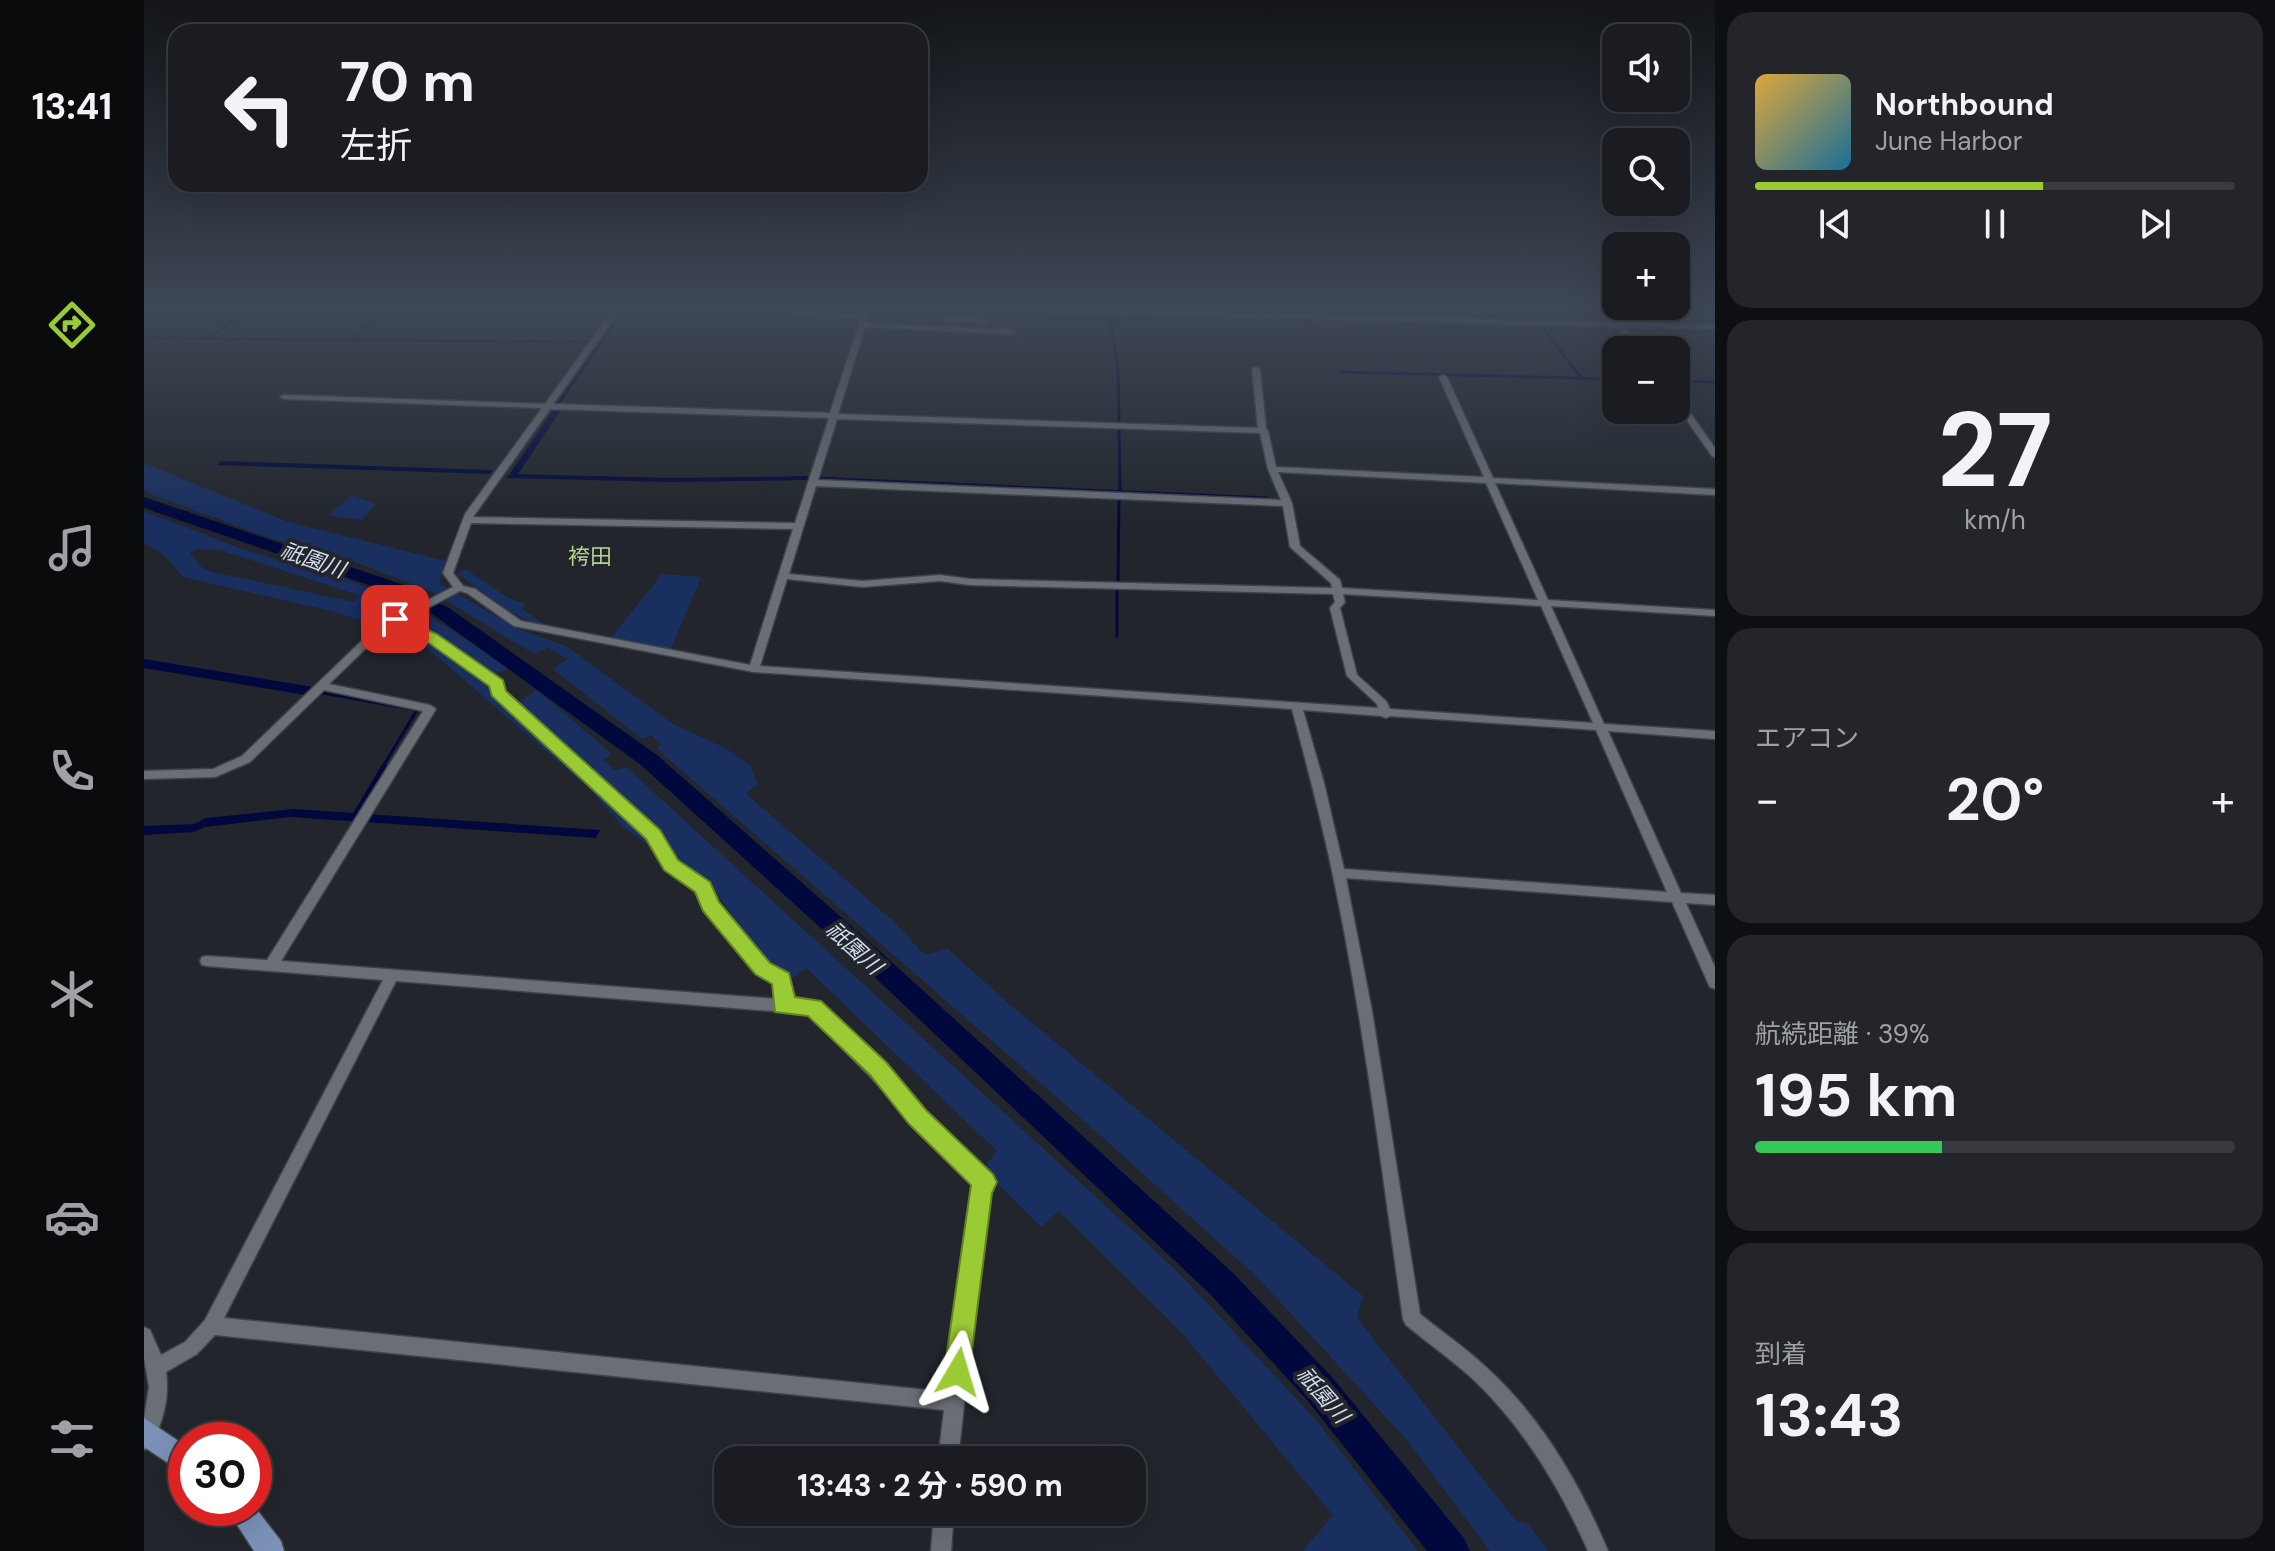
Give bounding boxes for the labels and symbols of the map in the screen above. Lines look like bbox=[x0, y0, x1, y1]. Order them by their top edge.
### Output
water label: 祇園川 bbox=[277, 536, 351, 585]
district label: 袴田 bbox=[568, 542, 612, 571]
pin bbox=[361, 585, 429, 653]
water label: 祇園川 bbox=[820, 915, 890, 982]
position arrow bbox=[916, 1330, 1000, 1414]
water label: 祇園川 bbox=[1290, 1361, 1357, 1431]
speed limit sign: 30 bbox=[168, 1422, 272, 1526]

